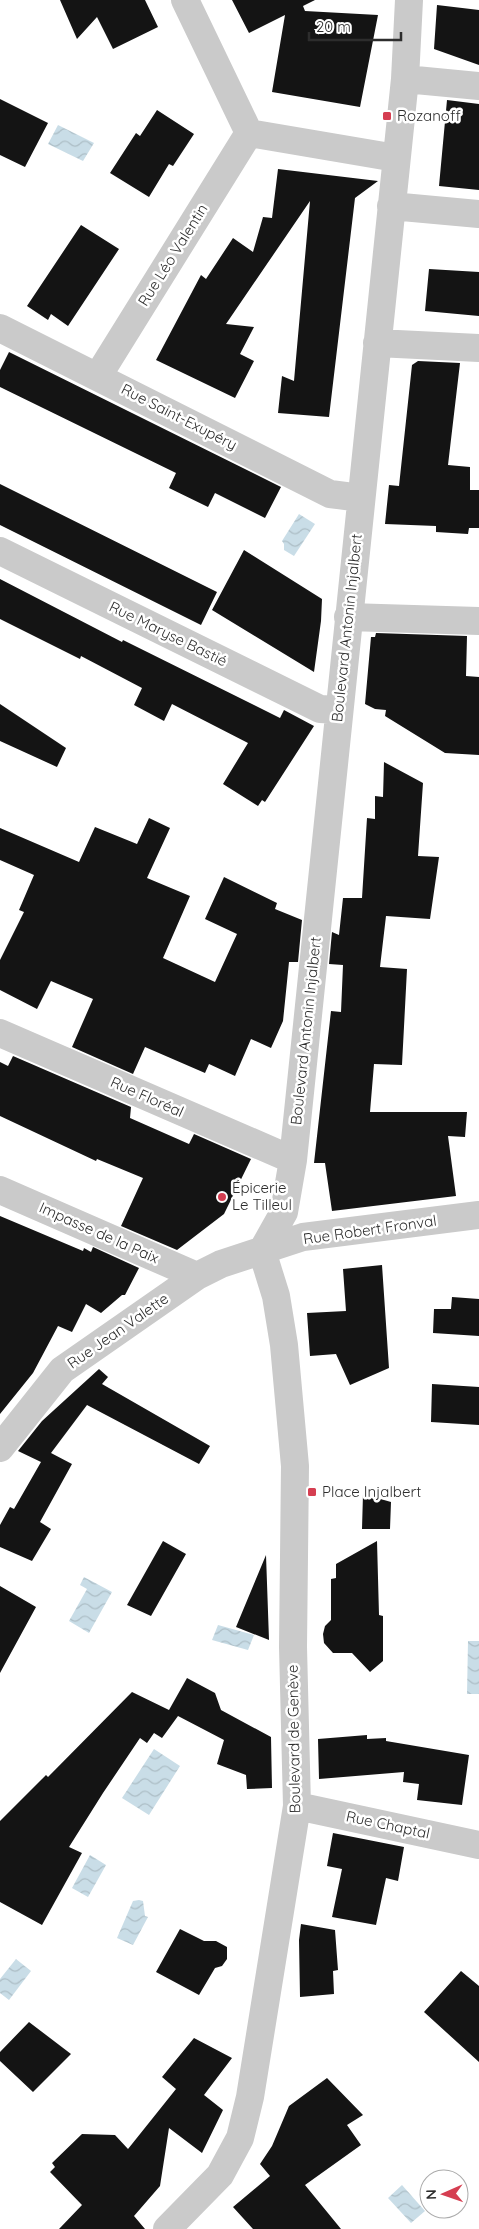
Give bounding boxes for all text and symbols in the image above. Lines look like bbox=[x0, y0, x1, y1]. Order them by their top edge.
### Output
scale bar bbox=[309, 10, 402, 42]
text: 20 m bbox=[316, 17, 351, 36]
place label: Rozanoff bbox=[397, 106, 461, 125]
marker: Rozanoff bbox=[381, 110, 393, 122]
street label: Rue Léo Valentin bbox=[134, 200, 212, 309]
street label: Rue Saint-Exupéry bbox=[118, 379, 240, 454]
street label: Boulevard Antonin Injalbert bbox=[327, 533, 366, 723]
street label: Rue Maryse Bastié bbox=[106, 597, 230, 670]
street label: Boulevard Antonin Injalbert bbox=[286, 936, 325, 1126]
street label: Rue Floréal bbox=[108, 1072, 187, 1121]
place label: Épicerie Le Tilleul bbox=[232, 1178, 292, 1214]
marker: Épicerie Le Tilleul bbox=[216, 1191, 228, 1203]
street label: Impasse de la Paix bbox=[36, 1198, 162, 1267]
street label: Rue Robert Fronval bbox=[302, 1211, 438, 1248]
street label: Rue Jean Valette bbox=[63, 1289, 172, 1373]
place label: Place Injalbert bbox=[322, 1482, 421, 1501]
marker: Place Injalbert bbox=[306, 1486, 318, 1498]
street label: Boulevard de Genève bbox=[283, 1665, 304, 1813]
street label: Rue Chaptal bbox=[344, 1806, 432, 1843]
north arrow bbox=[419, 2169, 469, 2219]
text: N bbox=[422, 2189, 440, 2200]

